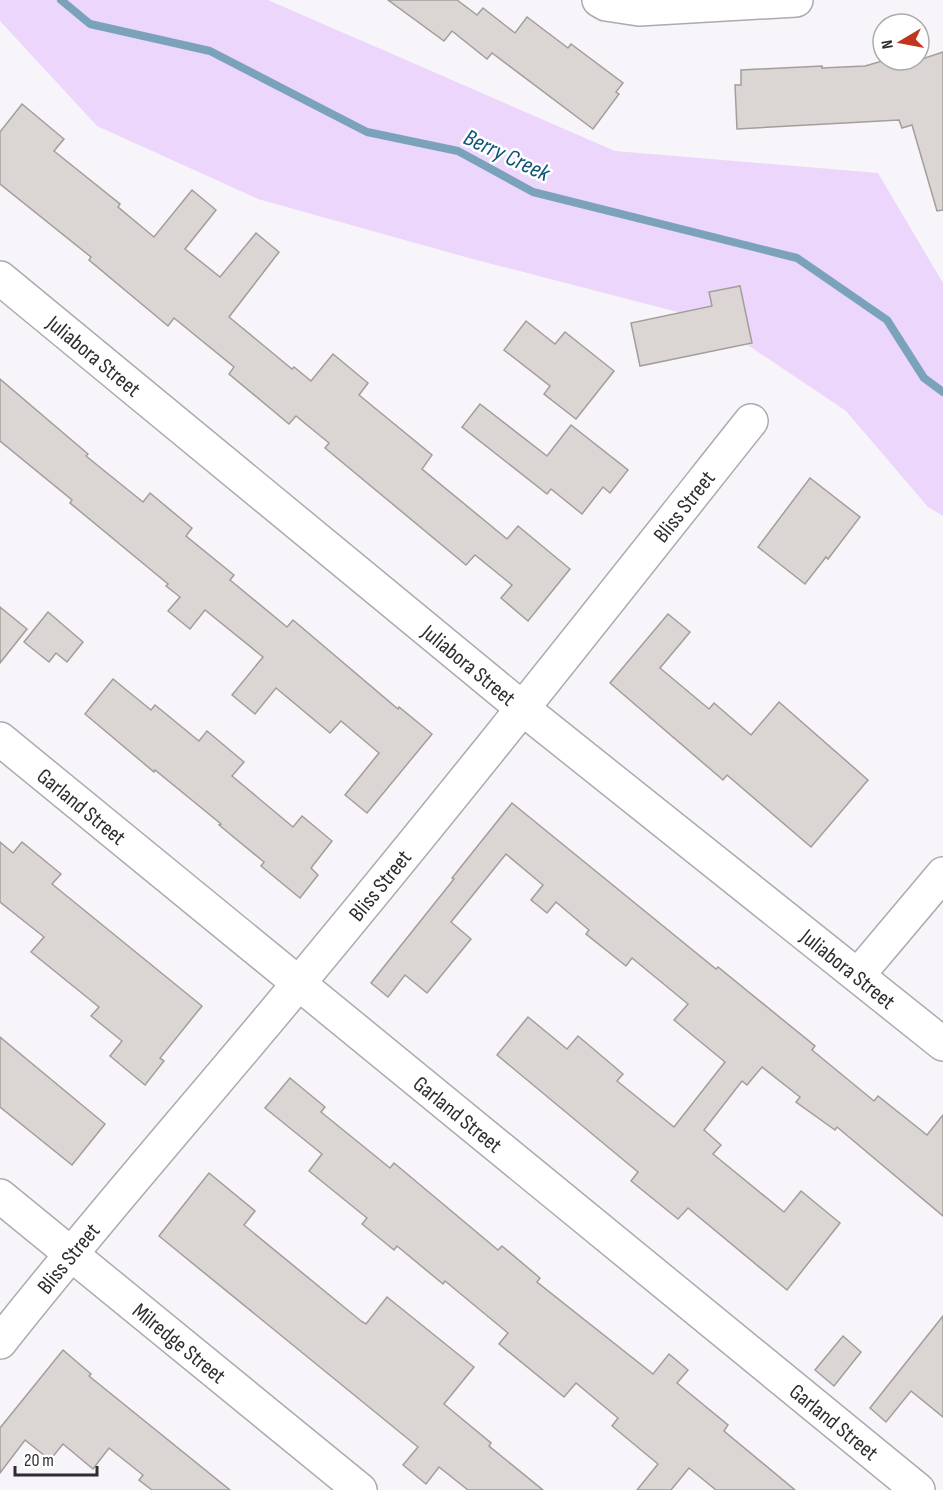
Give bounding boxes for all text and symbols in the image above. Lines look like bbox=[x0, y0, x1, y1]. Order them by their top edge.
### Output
north arrow bbox=[871, 12, 931, 72]
text: N bbox=[878, 38, 898, 50]
water label: Berry Creek bbox=[459, 123, 555, 188]
street label: Juliabora Street bbox=[40, 310, 146, 403]
street label: Bliss Street bbox=[648, 465, 722, 548]
street label: Juliabora Street bbox=[415, 619, 521, 712]
street label: Garland Street bbox=[31, 763, 131, 852]
street label: Bliss Street bbox=[344, 845, 418, 927]
street label: Juliabora Street bbox=[794, 923, 901, 1016]
street label: Garland Street bbox=[407, 1071, 507, 1159]
street label: Bliss Street bbox=[32, 1218, 106, 1300]
street label: Milredge Street bbox=[127, 1298, 231, 1390]
street label: Garland Street bbox=[784, 1378, 884, 1467]
scale bar bbox=[15, 1439, 98, 1477]
text: 20 m bbox=[24, 1450, 54, 1471]

